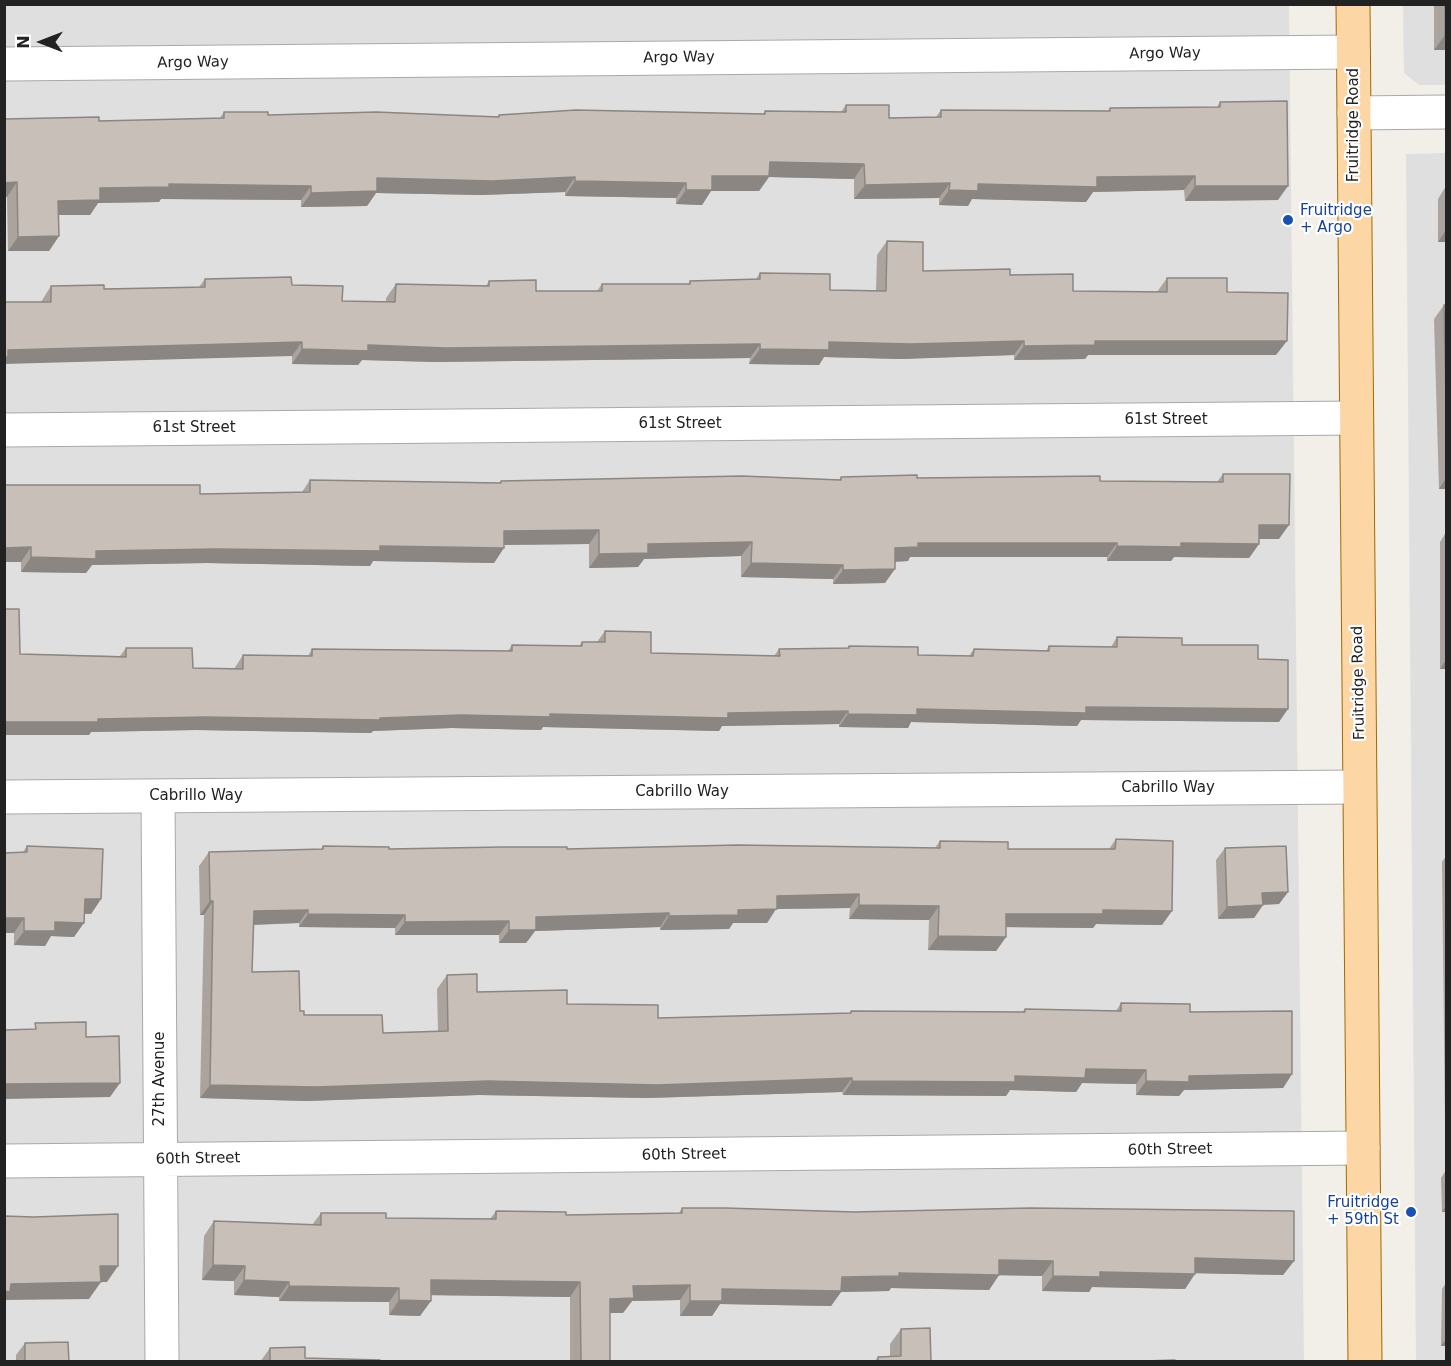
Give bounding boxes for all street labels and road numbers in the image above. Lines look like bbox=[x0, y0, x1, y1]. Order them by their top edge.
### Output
street label: Argo Way bbox=[1129, 44, 1201, 64]
street label: Argo Way bbox=[643, 48, 715, 68]
street label: Argo Way bbox=[157, 53, 229, 73]
street label: Fruitridge Road bbox=[1345, 68, 1363, 182]
street label: 61st Street bbox=[1124, 411, 1208, 429]
street label: 61st Street bbox=[638, 415, 722, 433]
street label: 61st Street bbox=[152, 419, 236, 437]
street label: Fruitridge Road bbox=[1349, 626, 1369, 740]
street label: Cabrillo Way bbox=[1121, 779, 1215, 797]
street label: Cabrillo Way bbox=[635, 783, 729, 801]
street label: Cabrillo Way bbox=[149, 787, 243, 805]
street label: 27th Avenue bbox=[151, 1032, 169, 1126]
street label: 60th Street bbox=[1127, 1140, 1213, 1160]
street label: 60th Street bbox=[641, 1145, 727, 1165]
street label: 60th Street bbox=[155, 1149, 241, 1169]

